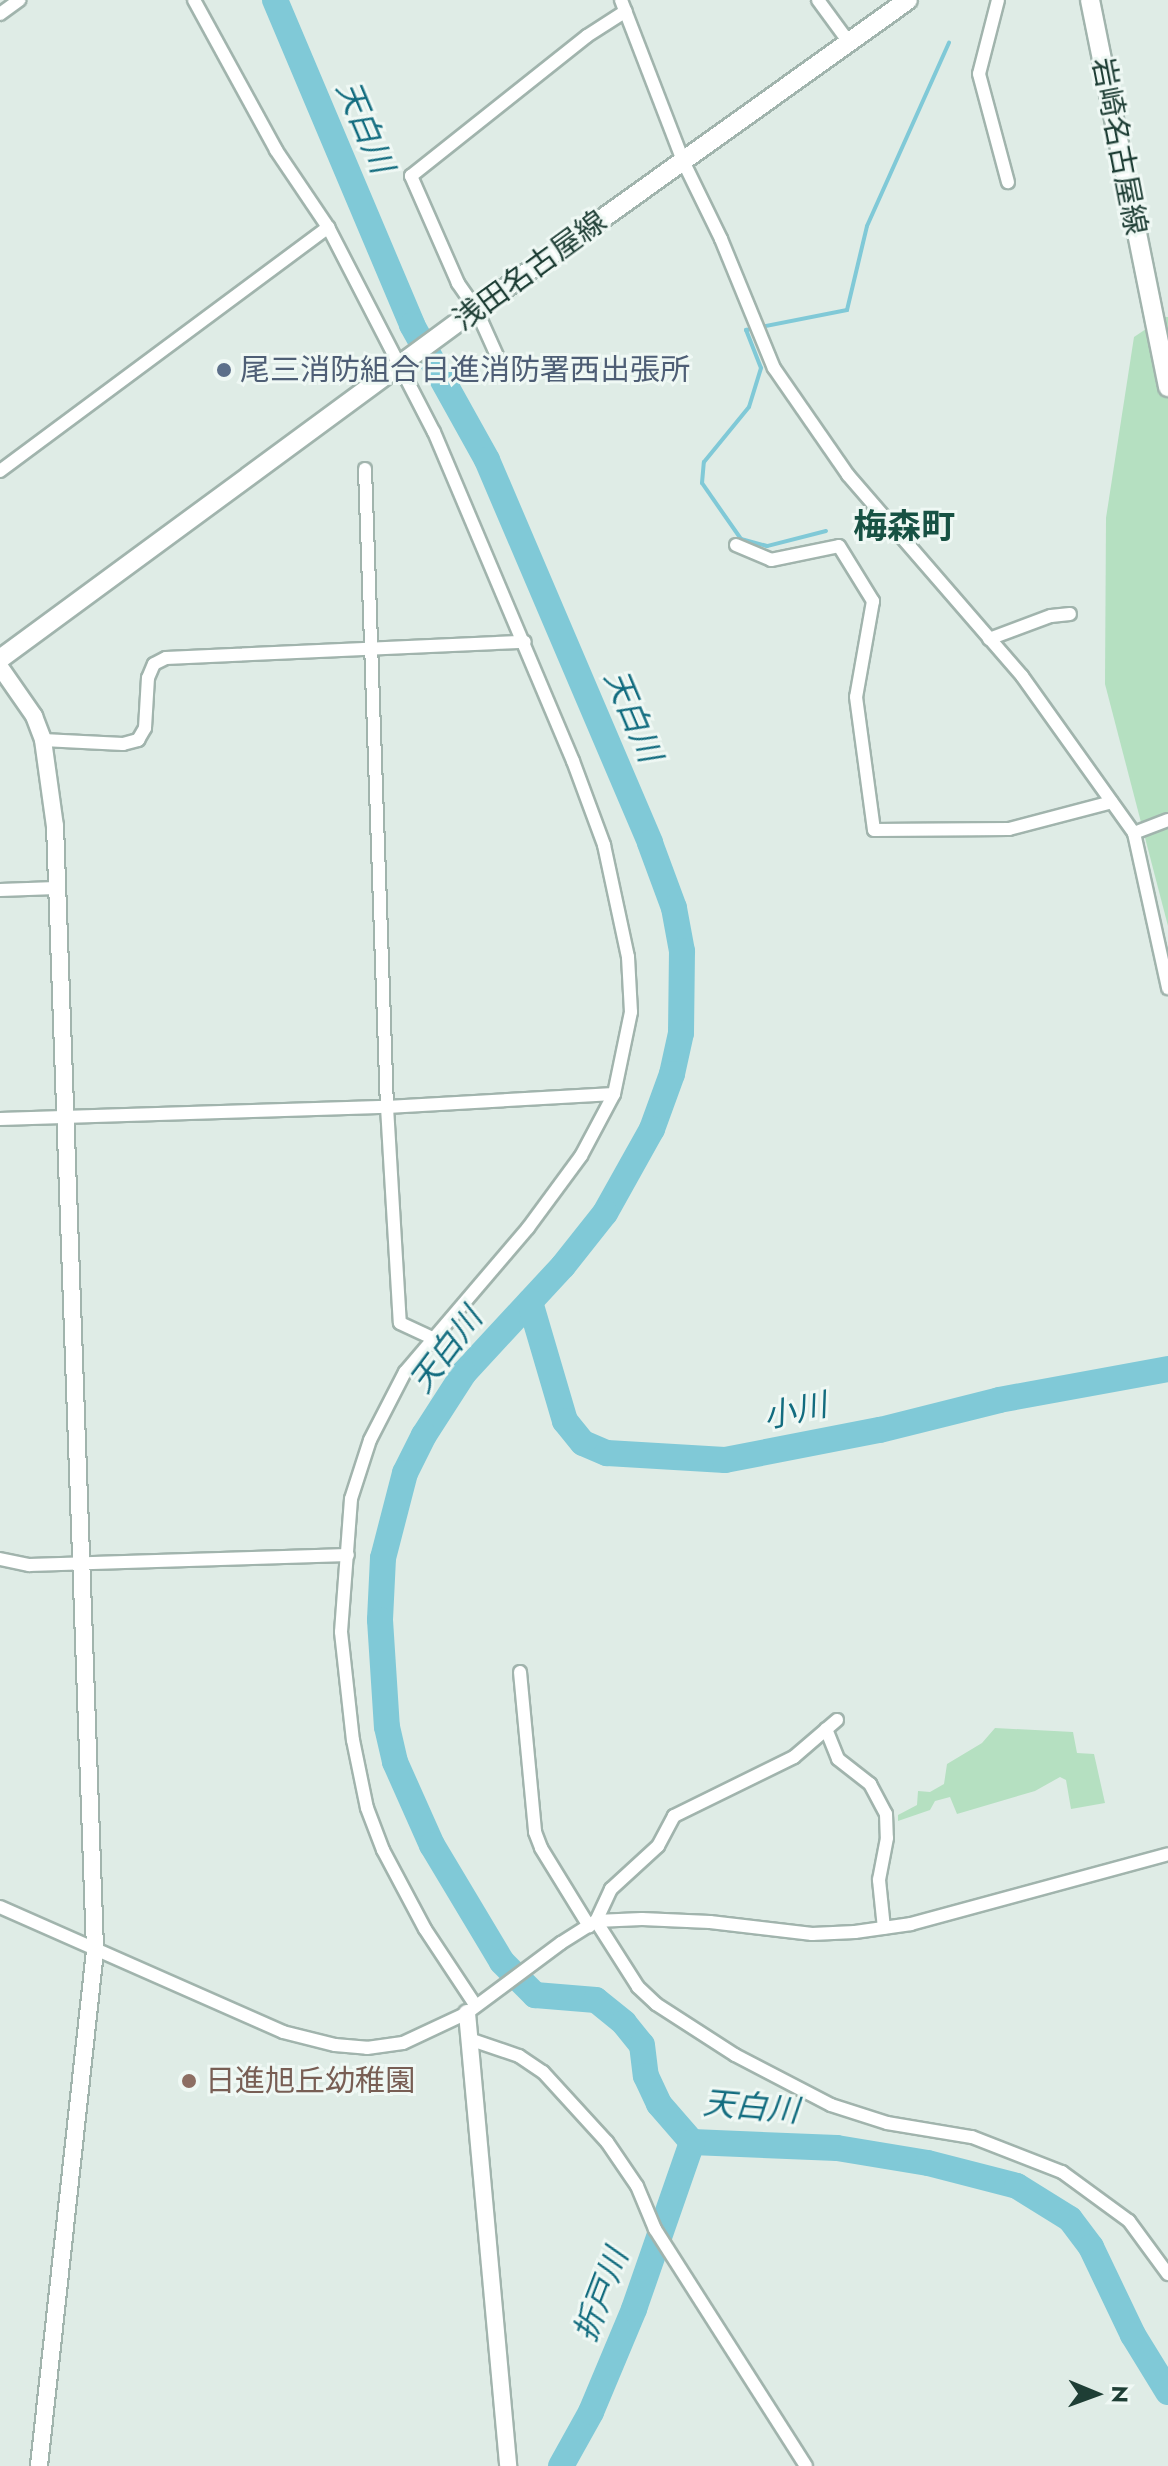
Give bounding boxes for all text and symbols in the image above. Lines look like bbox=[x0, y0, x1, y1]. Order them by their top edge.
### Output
street label: 岩崎名古屋線 bbox=[1084, 54, 1154, 238]
water label: 天白川 bbox=[329, 75, 401, 179]
street label: 浅田名古屋線 bbox=[447, 204, 613, 338]
place label: 尾三消防組合日進消防署西出張所 bbox=[240, 352, 690, 388]
marker: 尾三消防組合日進消防署西出張所 bbox=[215, 361, 233, 379]
district label: 梅森町 bbox=[853, 507, 955, 547]
water label: 天白川 bbox=[597, 664, 669, 768]
water label: 天白川 bbox=[402, 1300, 490, 1400]
water label: 小川 bbox=[760, 1386, 830, 1436]
place label: 日進旭丘幼稚園 bbox=[205, 2063, 415, 2099]
marker: 日進旭丘幼稚園 bbox=[180, 2072, 198, 2090]
water label: 天白川 bbox=[702, 2084, 800, 2130]
water label: 折戸川 bbox=[566, 2243, 636, 2347]
north arrow bbox=[1056, 2354, 1136, 2434]
text: N bbox=[1104, 2385, 1136, 2403]

